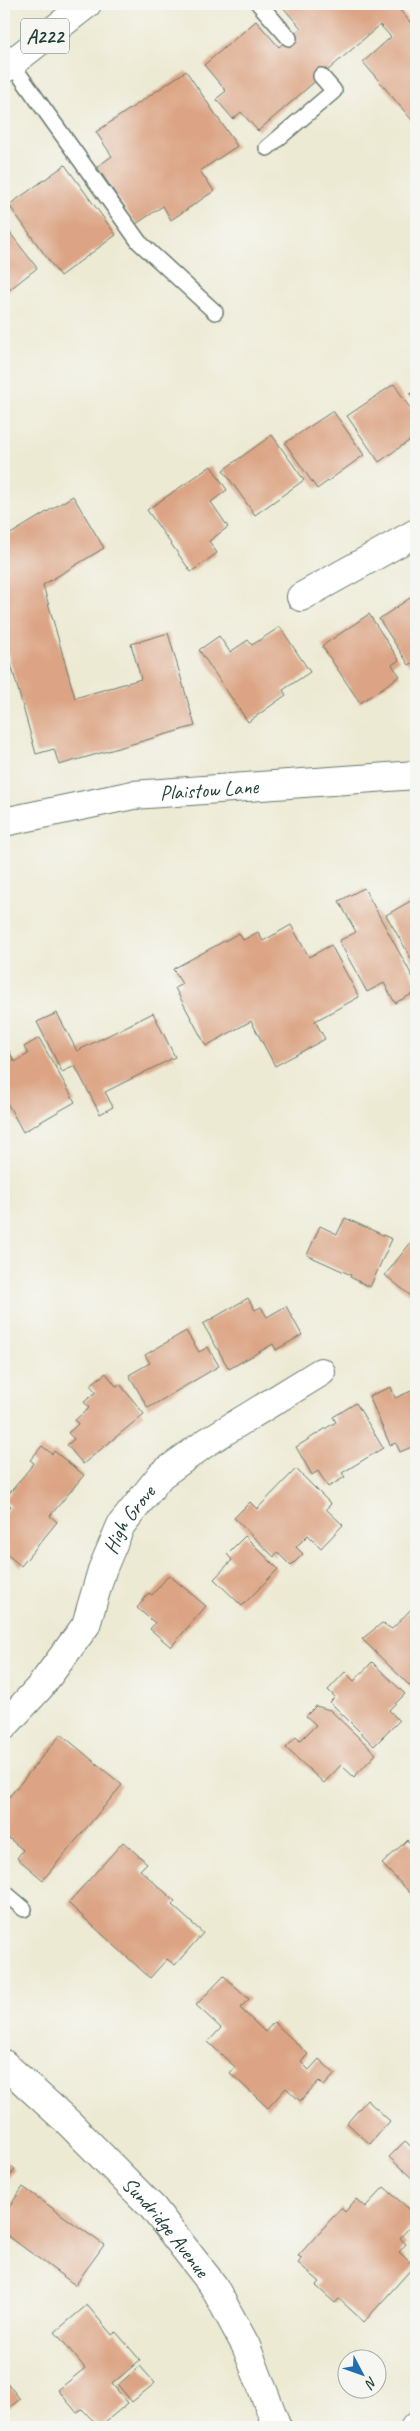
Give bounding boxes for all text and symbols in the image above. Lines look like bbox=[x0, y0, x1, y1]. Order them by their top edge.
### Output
road number: A222 bbox=[21, 18, 69, 54]
street label: Plaistow Lane bbox=[159, 773, 260, 806]
street label: High Grove bbox=[97, 1479, 161, 1558]
street label: Sundridge Avenue bbox=[117, 2171, 216, 2283]
north arrow bbox=[338, 2348, 388, 2398]
text: N bbox=[361, 2373, 381, 2393]

